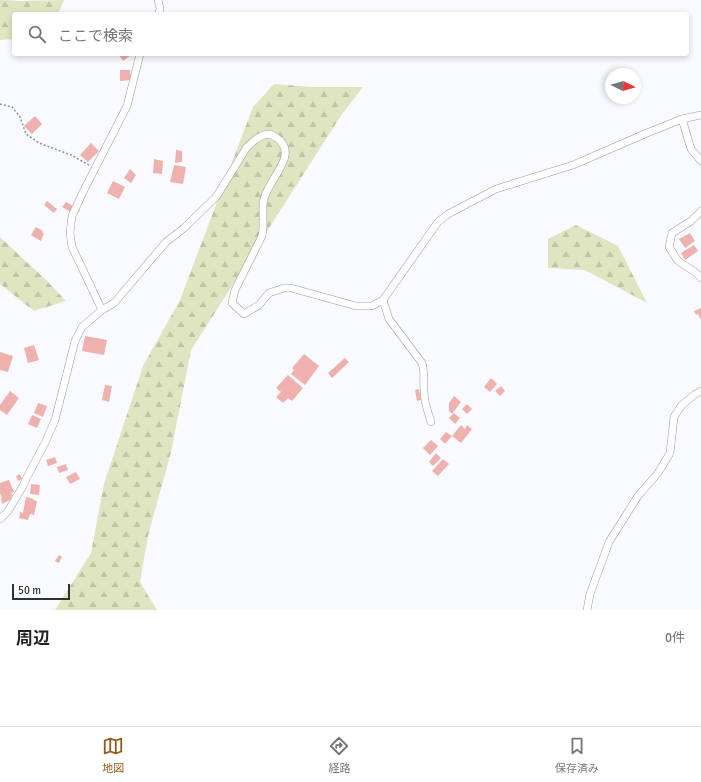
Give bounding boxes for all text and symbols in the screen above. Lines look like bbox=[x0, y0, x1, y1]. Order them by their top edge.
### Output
search box bbox=[12, 12, 689, 56]
icon: search bbox=[26, 23, 48, 45]
text: ここで検索 bbox=[58, 27, 133, 45]
north arrow bbox=[605, 68, 641, 104]
scale bar bbox=[12, 582, 70, 601]
text: 50 m bbox=[18, 584, 41, 597]
text: 周辺 bbox=[16, 628, 50, 649]
text: 0件 bbox=[665, 630, 685, 646]
tab: 地図 bbox=[102, 735, 124, 775]
tab: 経路 bbox=[328, 735, 350, 775]
tab: 保存済み bbox=[555, 735, 599, 775]

